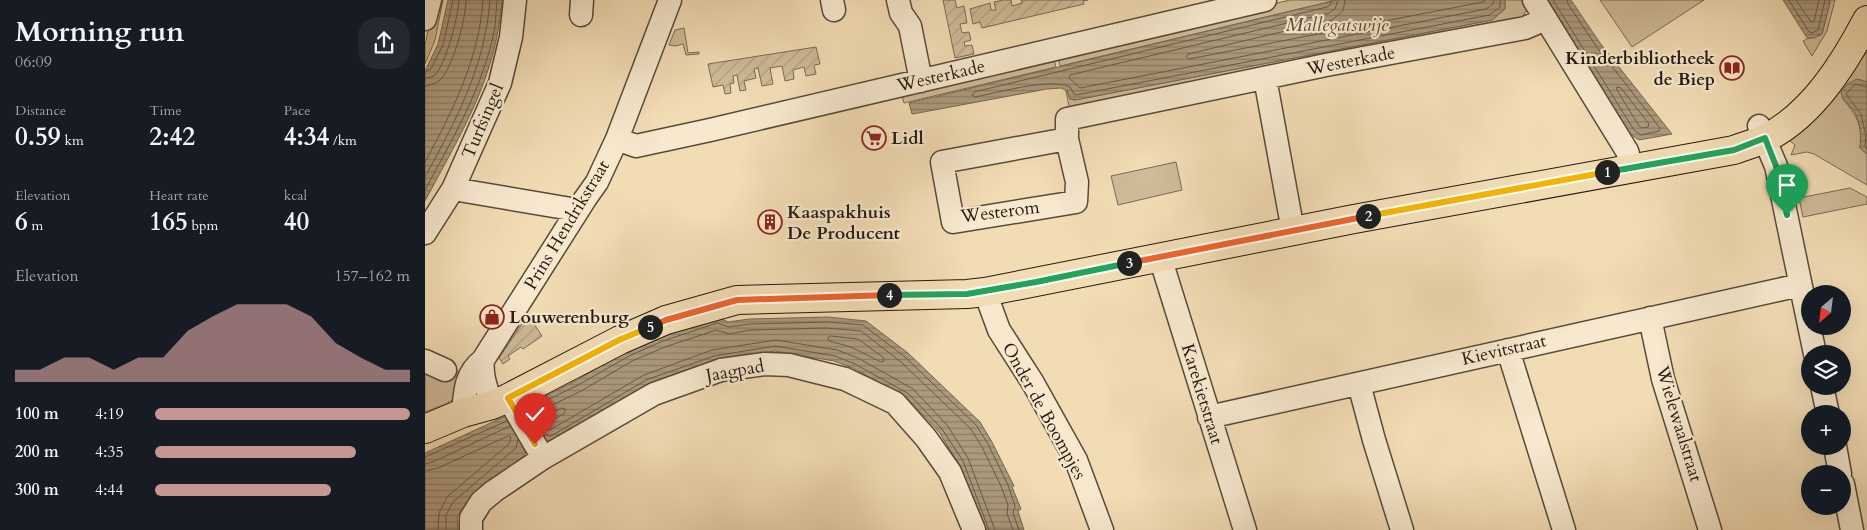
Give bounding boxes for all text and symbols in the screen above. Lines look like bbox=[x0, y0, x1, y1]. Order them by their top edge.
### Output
water label: Mallegatswije bbox=[1286, 12, 1389, 38]
text: Morning run bbox=[15, 13, 184, 51]
button: share bbox=[358, 17, 410, 69]
street label: Westerkade bbox=[1304, 40, 1397, 82]
place label: Kinderbibliotheek de Biep bbox=[1565, 46, 1716, 92]
text: 06:09 bbox=[15, 51, 52, 73]
street label: Westerkade bbox=[894, 54, 987, 98]
library icon: Kinderbibliotheek de Biep bbox=[1719, 55, 1745, 81]
street label: Turfsingel bbox=[456, 79, 510, 162]
text: Distance bbox=[15, 101, 66, 120]
text: Time bbox=[149, 101, 182, 120]
text: Pace bbox=[284, 101, 311, 120]
text: 0.59 bbox=[15, 120, 61, 154]
text: 2:42 bbox=[149, 120, 195, 154]
text: 4:34 bbox=[284, 120, 329, 154]
supermarket icon: Lidl bbox=[861, 125, 887, 151]
place label: Lidl bbox=[891, 126, 924, 151]
text: km bbox=[61, 131, 84, 150]
text: /km bbox=[329, 131, 357, 150]
street label: Prins Hendrikstraat bbox=[518, 155, 616, 295]
pin: 1 bbox=[1595, 160, 1619, 184]
text: 1 bbox=[1604, 163, 1611, 182]
pin bbox=[1766, 164, 1808, 215]
icon: arrive bbox=[1773, 171, 1801, 199]
text: Elevation bbox=[15, 186, 71, 205]
text: Heart rate bbox=[149, 186, 209, 205]
text: kcal bbox=[284, 186, 307, 205]
street label: Westerom bbox=[958, 195, 1042, 229]
place label: Kaaspakhuis De Producent bbox=[787, 200, 901, 246]
pin: 2 bbox=[1355, 204, 1381, 228]
text: 6 bbox=[15, 205, 28, 239]
text: 165 bbox=[149, 205, 188, 239]
text: 40 bbox=[284, 205, 309, 239]
text: 2 bbox=[1365, 207, 1372, 226]
building icon: Kaaspakhuis De Producent bbox=[757, 209, 783, 235]
text: m bbox=[28, 216, 43, 235]
text: bpm bbox=[188, 216, 218, 235]
pin: 3 bbox=[1117, 250, 1141, 276]
text: 3 bbox=[1126, 254, 1133, 273]
text: Elevation bbox=[15, 265, 79, 287]
text: 157–162 m bbox=[334, 265, 410, 287]
pin: 4 bbox=[877, 282, 901, 308]
north arrow bbox=[1801, 285, 1851, 335]
map controls bbox=[1801, 285, 1851, 515]
text: 4 bbox=[886, 286, 893, 305]
shop icon: Louwerenburg bbox=[479, 304, 505, 330]
place label: Louwerenburg bbox=[509, 305, 629, 330]
pin: 5 bbox=[637, 314, 663, 340]
text: 5 bbox=[647, 318, 654, 337]
street label: Kievitstraat bbox=[1459, 328, 1549, 372]
street label: Onder de Boompjes bbox=[996, 338, 1092, 484]
street label: Karekietstraat bbox=[1175, 341, 1229, 448]
button: layers bbox=[1801, 345, 1851, 395]
street label: Jaagpad bbox=[701, 354, 766, 389]
street label: Wielewaalstraat bbox=[1649, 362, 1709, 485]
pin bbox=[514, 393, 556, 444]
icon: check bbox=[521, 400, 549, 428]
text: 100 m bbox=[15, 403, 59, 425]
text: 4:19 bbox=[95, 403, 124, 425]
button: + bbox=[1801, 405, 1851, 455]
text: 200 m bbox=[15, 441, 59, 463]
text: 4:35 bbox=[95, 441, 124, 463]
button: − bbox=[1801, 465, 1851, 515]
text: 300 m bbox=[15, 479, 59, 501]
text: 4:44 bbox=[95, 479, 124, 501]

